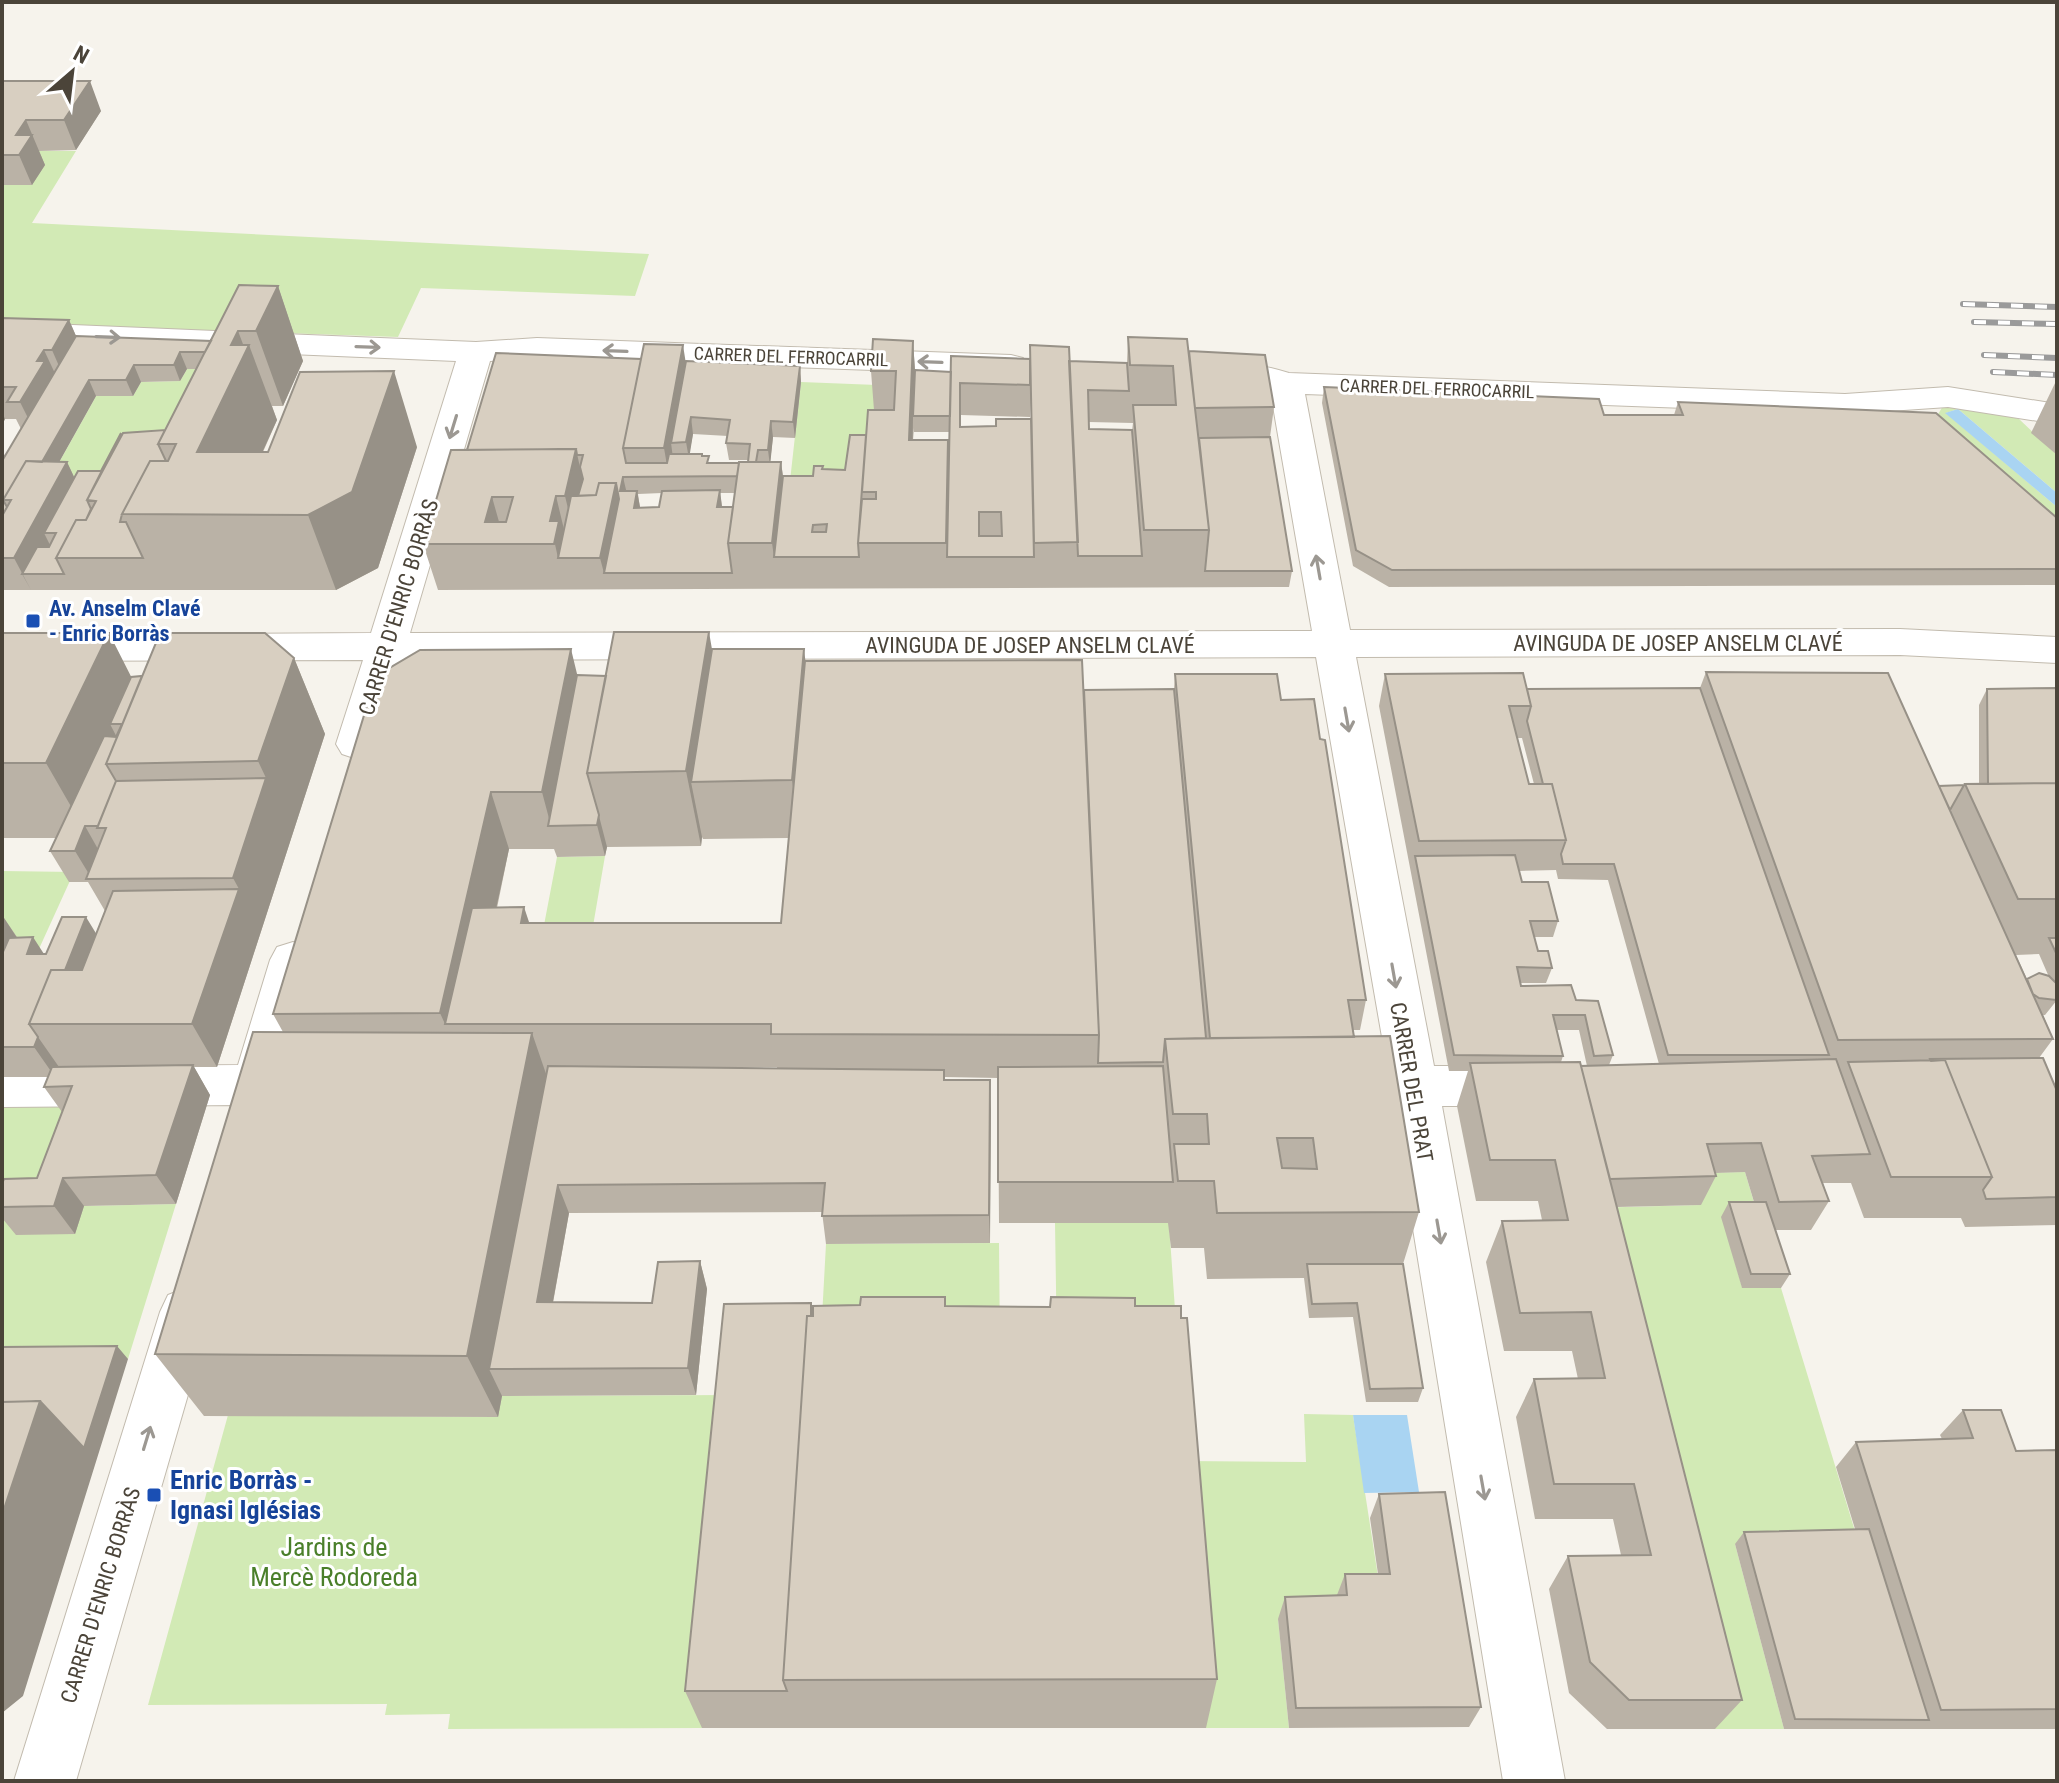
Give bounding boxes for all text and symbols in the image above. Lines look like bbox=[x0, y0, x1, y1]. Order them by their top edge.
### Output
north arrow bbox=[32, 32, 112, 112]
text: N bbox=[69, 41, 93, 69]
one-way arrow bbox=[94, 329, 121, 344]
one-way arrow bbox=[354, 340, 381, 355]
street label: CARRER DEL FERROCARRIL bbox=[693, 343, 889, 370]
one-way arrow bbox=[602, 344, 629, 359]
one-way arrow bbox=[917, 355, 944, 370]
street label: CARRER DEL FERROCARRIL bbox=[1339, 375, 1535, 402]
one-way arrow bbox=[445, 413, 460, 439]
street label: CARRER D'ENRIC BORRÀS bbox=[354, 496, 443, 718]
one-way arrow bbox=[1310, 555, 1325, 580]
place label: Av. Anselm Clavé - Enric Borràs bbox=[49, 596, 201, 646]
marker: Av. Anselm Clavé - Enric Borràs bbox=[24, 612, 42, 630]
street label: AVINGUDA DE JOSEP ANSELM CLAVÉ bbox=[1513, 631, 1843, 656]
street label: AVINGUDA DE JOSEP ANSELM CLAVÉ bbox=[865, 633, 1195, 658]
one-way arrow bbox=[1341, 707, 1356, 733]
one-way arrow bbox=[1387, 963, 1402, 988]
street label: CARRER DEL PRAT bbox=[1385, 1000, 1438, 1164]
one-way arrow bbox=[1432, 1219, 1447, 1245]
one-way arrow bbox=[140, 1425, 155, 1451]
place label: Enric Borràs - Ignasi Iglésias bbox=[170, 1465, 321, 1525]
one-way arrow bbox=[1477, 1475, 1492, 1501]
street label: CARRER D'ENRIC BORRÀS bbox=[56, 1484, 145, 1706]
marker: Enric Borràs - Ignasi Iglésias bbox=[145, 1486, 163, 1504]
park label: Jardins de Mercè Rodoreda bbox=[250, 1532, 418, 1592]

